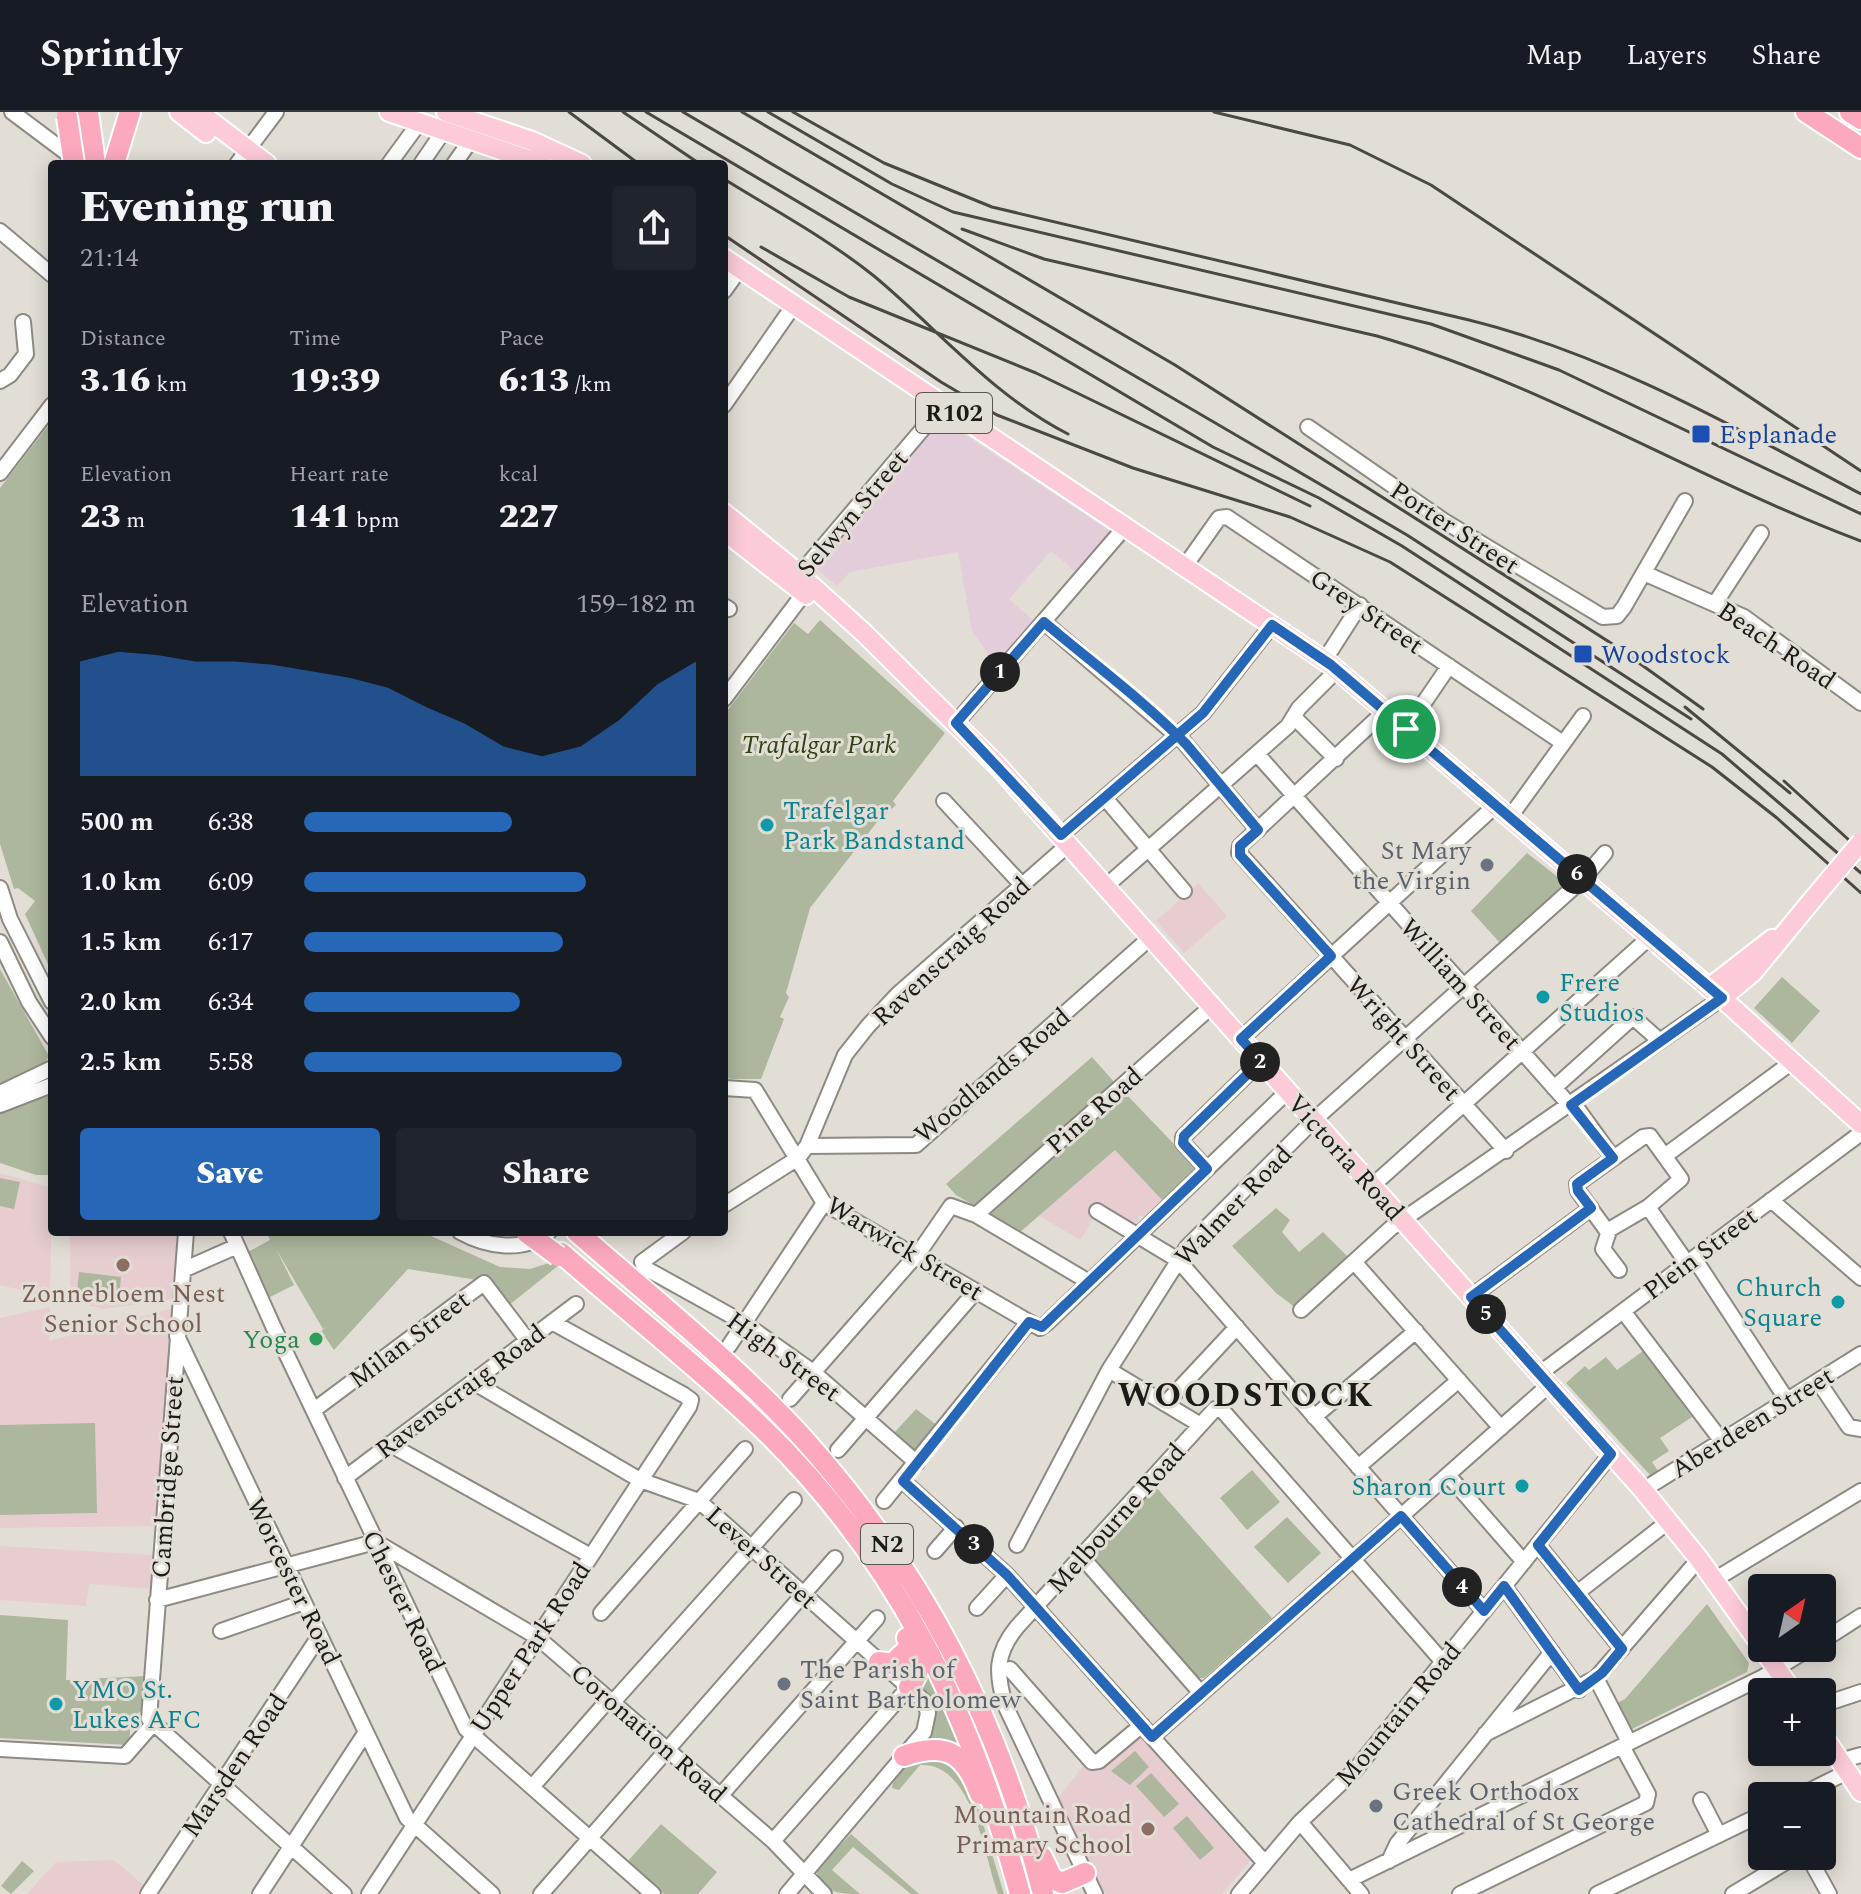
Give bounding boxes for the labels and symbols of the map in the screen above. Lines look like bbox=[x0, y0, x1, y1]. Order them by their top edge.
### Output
road number: R102 bbox=[916, 393, 992, 433]
place label: Esplanade bbox=[1719, 415, 1837, 455]
marker: Esplanade bbox=[1690, 423, 1712, 445]
street label: Selwyn Street bbox=[787, 441, 918, 586]
street label: Porter Street bbox=[1382, 471, 1527, 585]
street label: Grey Street bbox=[1301, 559, 1432, 665]
street label: Beach Road bbox=[1709, 591, 1844, 700]
place label: Woodstock bbox=[1601, 635, 1730, 675]
marker: Woodstock bbox=[1572, 643, 1594, 665]
pin: 1 bbox=[980, 652, 1020, 692]
pin bbox=[1372, 695, 1440, 763]
park label: Trafalgar Park bbox=[742, 725, 896, 765]
place label: Trafelgar Park Bandstand bbox=[783, 791, 965, 861]
marker: Trafelgar Park Bandstand bbox=[758, 816, 776, 834]
place label: St Mary the Virgin bbox=[1352, 831, 1473, 901]
pin: 6 bbox=[1557, 854, 1597, 894]
marker: St Mary the Virgin bbox=[1478, 856, 1496, 874]
street label: Ravenscraig Road bbox=[863, 867, 1040, 1036]
street label: William Street bbox=[1390, 909, 1531, 1060]
place label: Frere Studios bbox=[1559, 963, 1645, 1033]
street label: Wright Street bbox=[1336, 967, 1471, 1110]
marker: Frere Studios bbox=[1534, 988, 1552, 1006]
street label: Woodlands Road bbox=[905, 998, 1080, 1154]
pin: 2 bbox=[1240, 1042, 1280, 1082]
street label: Pine Road bbox=[1037, 1057, 1152, 1164]
street label: Victoria Road bbox=[1277, 1085, 1413, 1230]
street label: Walmer Road bbox=[1165, 1136, 1302, 1276]
street label: Warwick Street bbox=[818, 1186, 991, 1312]
street label: Plein Street bbox=[1635, 1197, 1766, 1310]
marker: Zonnebloem Nest Senior School bbox=[114, 1256, 132, 1274]
place label: Church Square bbox=[1735, 1268, 1822, 1338]
place label: Zonnebloem Nest Senior School bbox=[21, 1274, 225, 1344]
street label: Milan Street bbox=[340, 1281, 479, 1399]
marker: Church Square bbox=[1829, 1293, 1847, 1311]
pin: 5 bbox=[1466, 1294, 1506, 1334]
street label: High Street bbox=[718, 1302, 849, 1412]
street label: Ravenscraig Road bbox=[367, 1314, 554, 1469]
place label: Yoga bbox=[242, 1320, 300, 1360]
marker: Yoga bbox=[307, 1330, 325, 1348]
street label: Aberdeen Street bbox=[1663, 1357, 1842, 1489]
district label: WOODSTOCK bbox=[1118, 1370, 1375, 1422]
street label: Cambridge Street bbox=[141, 1375, 195, 1579]
street label: Melbourne Road bbox=[1038, 1434, 1196, 1603]
place label: Sharon Court bbox=[1351, 1467, 1506, 1507]
marker: Sharon Court bbox=[1513, 1477, 1531, 1495]
street label: Worcester Road bbox=[235, 1491, 351, 1672]
street label: Lever Street bbox=[696, 1496, 826, 1619]
street label: Chester Road bbox=[351, 1523, 455, 1680]
road number: N2 bbox=[861, 1524, 913, 1564]
pin: 3 bbox=[954, 1524, 994, 1564]
street label: Upper Park Road bbox=[460, 1554, 602, 1742]
pin: 4 bbox=[1442, 1567, 1482, 1607]
north arrow bbox=[1748, 1574, 1836, 1662]
street label: Mountain Road bbox=[1326, 1633, 1472, 1796]
place label: The Parish of Saint Bartholomew bbox=[800, 1650, 1022, 1720]
street label: Coronation Road bbox=[561, 1654, 736, 1813]
place label: YMO St. Lukes AFC bbox=[72, 1670, 202, 1740]
marker: The Parish of Saint Bartholomew bbox=[775, 1675, 793, 1693]
street label: Marsden Road bbox=[172, 1685, 298, 1846]
marker: YMO St. Lukes AFC bbox=[47, 1695, 65, 1713]
place label: Greek Orthodox Cathedral of St George bbox=[1392, 1772, 1655, 1842]
place label: Mountain Road Primary School bbox=[953, 1795, 1132, 1865]
marker: Greek Orthodox Cathedral of St George bbox=[1367, 1797, 1385, 1815]
marker: Mountain Road Primary School bbox=[1139, 1820, 1157, 1838]

